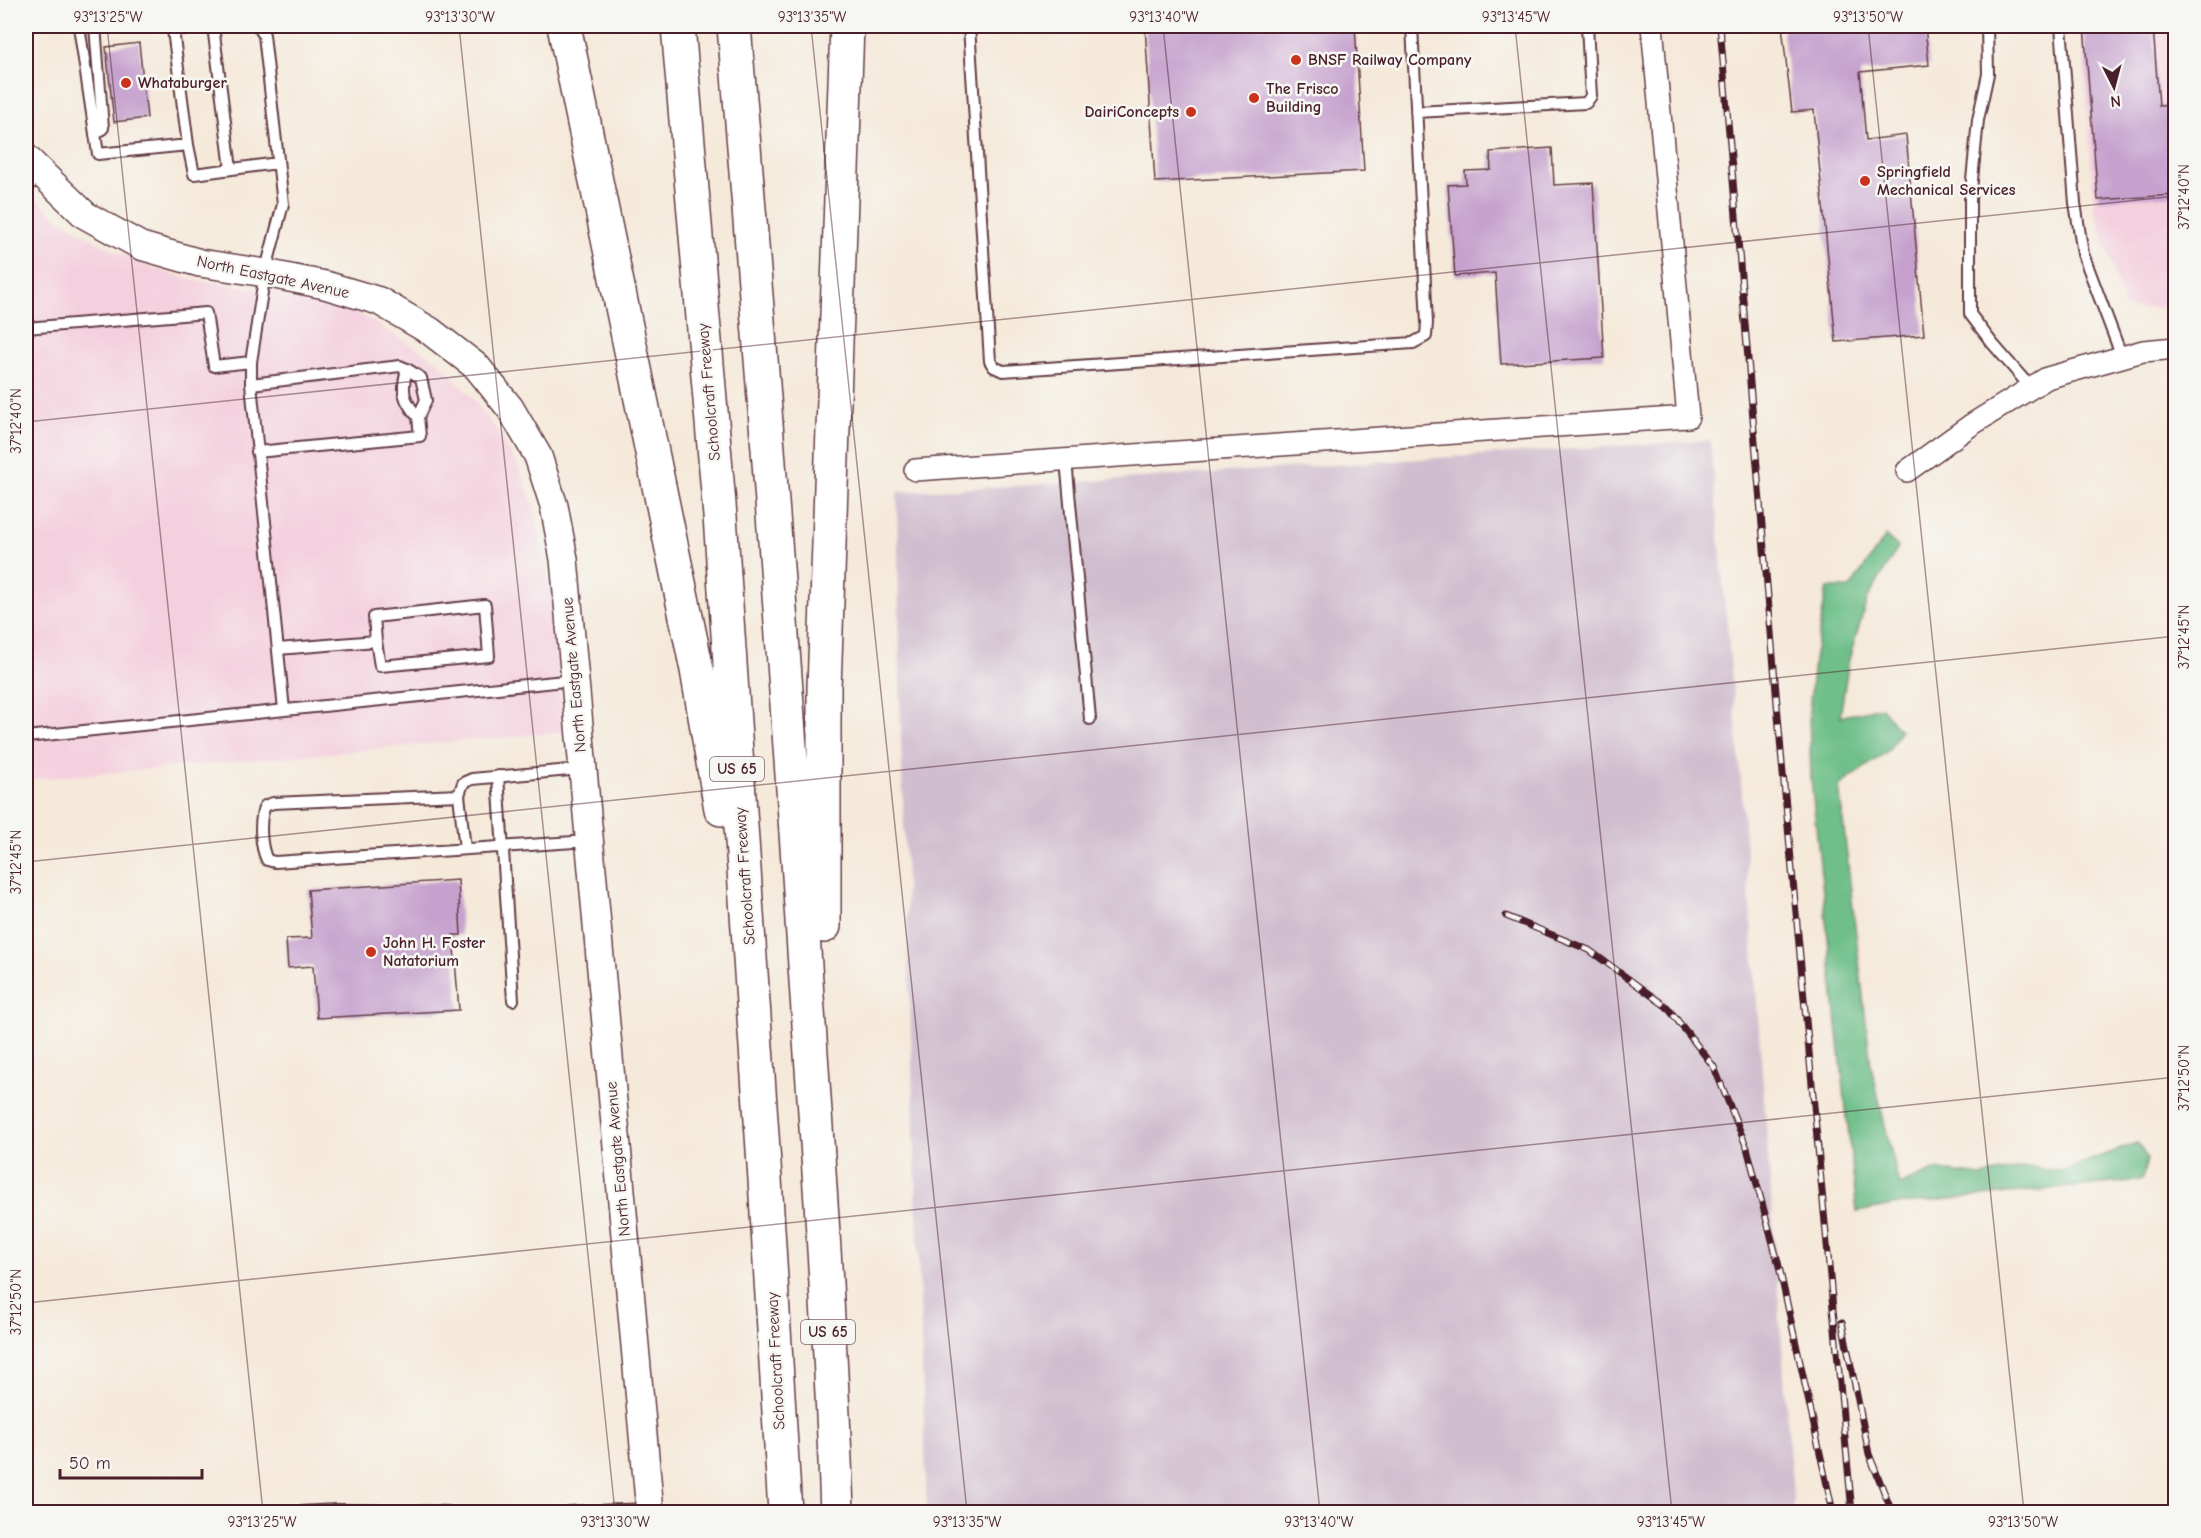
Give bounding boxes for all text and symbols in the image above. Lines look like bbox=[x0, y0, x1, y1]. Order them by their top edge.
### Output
text: 93°13'25"W bbox=[74, 8, 142, 26]
text: 93°13'30"W bbox=[425, 8, 495, 26]
text: 93°13'35"W bbox=[778, 8, 846, 26]
text: 93°13'40"W bbox=[1129, 8, 1199, 26]
text: 93°13'45"W bbox=[1482, 8, 1550, 26]
text: 93°13'50"W bbox=[1833, 8, 1903, 26]
place label: BNSF Railway Company bbox=[1308, 51, 1472, 69]
marker: BNSF Railway Company bbox=[1289, 53, 1303, 67]
north arrow bbox=[2084, 57, 2144, 117]
place label: Whataburger bbox=[138, 74, 227, 92]
marker: Whataburger bbox=[119, 76, 133, 90]
place label: The Frisco Building bbox=[1266, 80, 1339, 116]
marker: The Frisco Building bbox=[1247, 91, 1261, 105]
text: N bbox=[2109, 91, 2122, 110]
place label: DairiConcepts bbox=[1084, 103, 1179, 121]
marker: DairiConcepts bbox=[1184, 105, 1198, 119]
place label: Springfield Mechanical Services bbox=[1877, 163, 2016, 199]
text: 37°12'40"N bbox=[2175, 164, 2193, 230]
marker: Springfield Mechanical Services bbox=[1858, 174, 1872, 188]
street label: North Eastgate Avenue bbox=[195, 252, 351, 302]
street label: Schoolcraft Freeway bbox=[694, 322, 724, 461]
text: 37°12'40"N bbox=[7, 388, 25, 454]
street label: North Eastgate Avenue bbox=[558, 597, 590, 753]
text: 37°12'45"N bbox=[2175, 605, 2193, 669]
road number: US 65 bbox=[710, 757, 764, 781]
street label: Schoolcraft Freeway bbox=[731, 806, 759, 945]
text: 37°12'45"N bbox=[7, 830, 25, 894]
place label: John H. Foster Natatorium bbox=[383, 934, 486, 970]
marker: John H. Foster Natatorium bbox=[364, 945, 378, 959]
text: 37°12'50"N bbox=[2175, 1045, 2193, 1111]
street label: North Eastgate Avenue bbox=[602, 1081, 634, 1237]
text: 37°12'50"N bbox=[7, 1269, 25, 1335]
street label: Schoolcraft Freeway bbox=[763, 1291, 789, 1430]
road number: US 65 bbox=[801, 1320, 855, 1344]
scale bar bbox=[60, 1442, 202, 1480]
text: 50 m bbox=[69, 1453, 111, 1474]
text: 93°13'25"W bbox=[228, 1513, 296, 1531]
text: 93°13'30"W bbox=[580, 1513, 650, 1531]
text: 93°13'35"W bbox=[933, 1513, 1001, 1531]
text: 93°13'40"W bbox=[1284, 1513, 1354, 1531]
text: 93°13'45"W bbox=[1637, 1513, 1705, 1531]
text: 93°13'50"W bbox=[1988, 1513, 2058, 1531]

